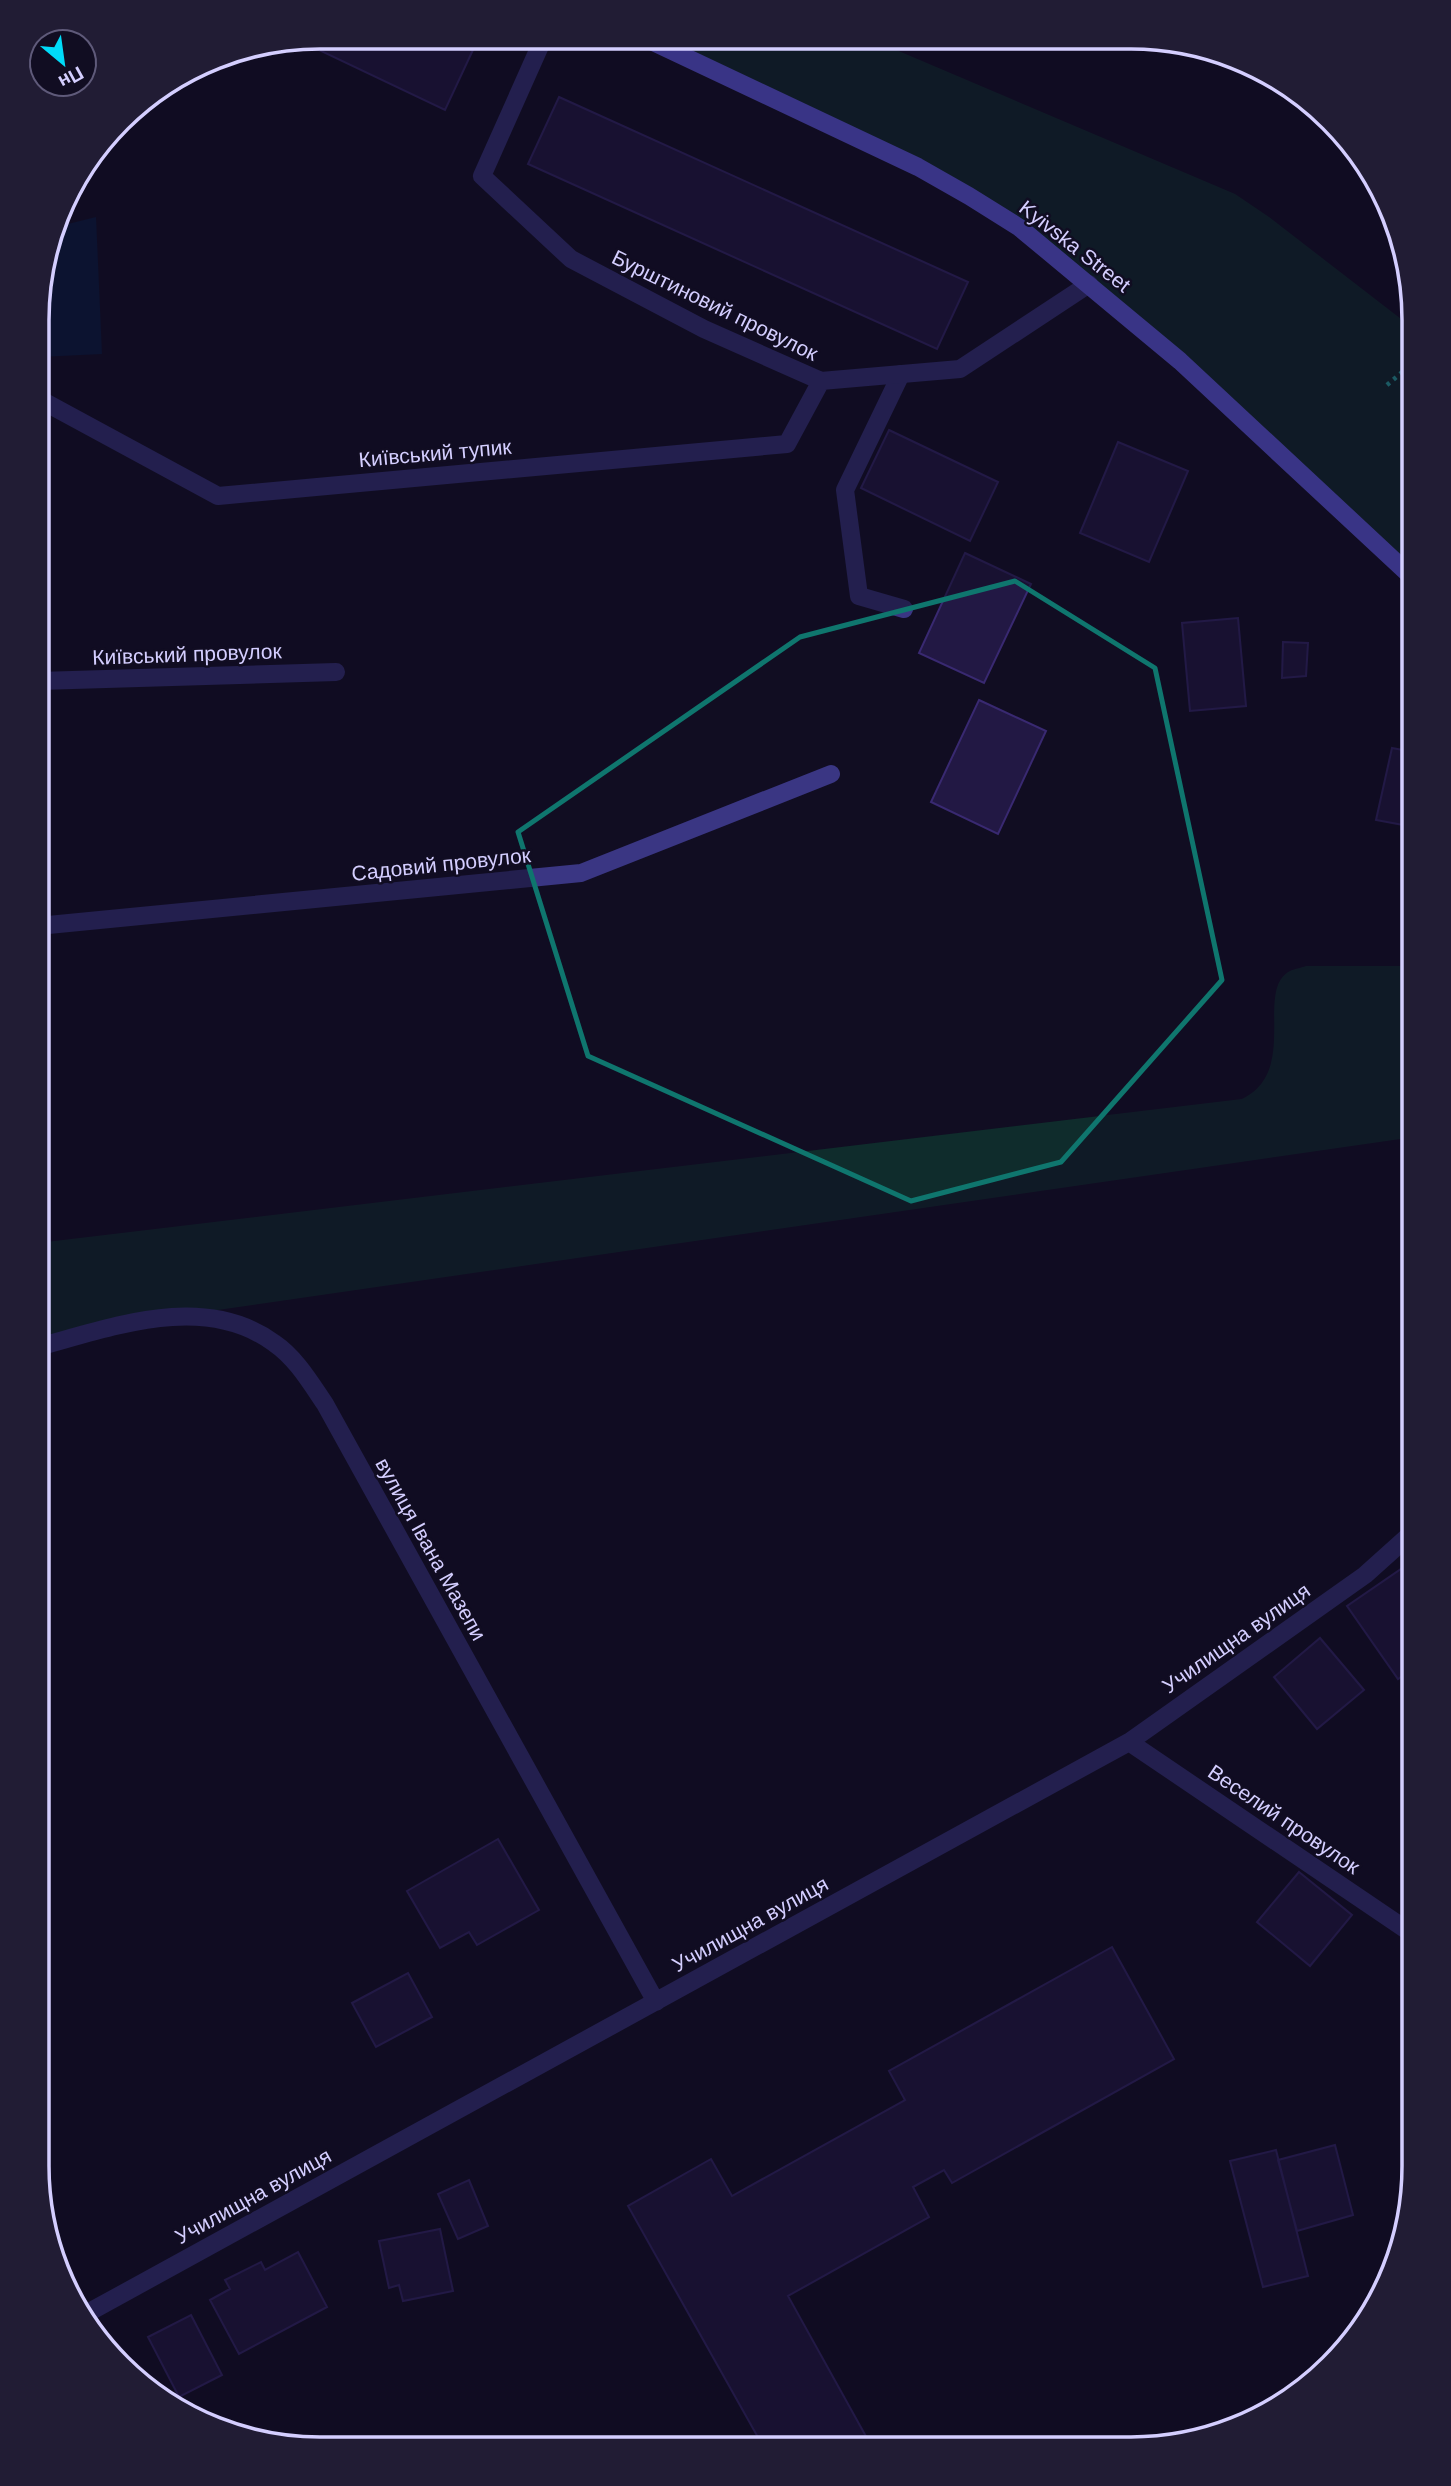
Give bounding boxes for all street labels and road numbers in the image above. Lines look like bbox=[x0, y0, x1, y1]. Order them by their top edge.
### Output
street label: Kyivska Street bbox=[1015, 196, 1135, 296]
street label: Бурштиновий провулок bbox=[608, 245, 822, 365]
street label: Київський тупик bbox=[358, 435, 513, 471]
street label: Київський провулок bbox=[92, 639, 283, 669]
street label: Садовий провулок bbox=[350, 843, 533, 885]
street label: вулиця Івана Мазепи bbox=[371, 1454, 491, 1644]
street label: Училищна вулиця bbox=[1158, 1579, 1314, 1697]
street label: Веселий провулок bbox=[1204, 1760, 1365, 1879]
street label: Училищна вулиця bbox=[668, 1872, 832, 1976]
street label: Училищна вулиця bbox=[171, 2144, 335, 2248]

